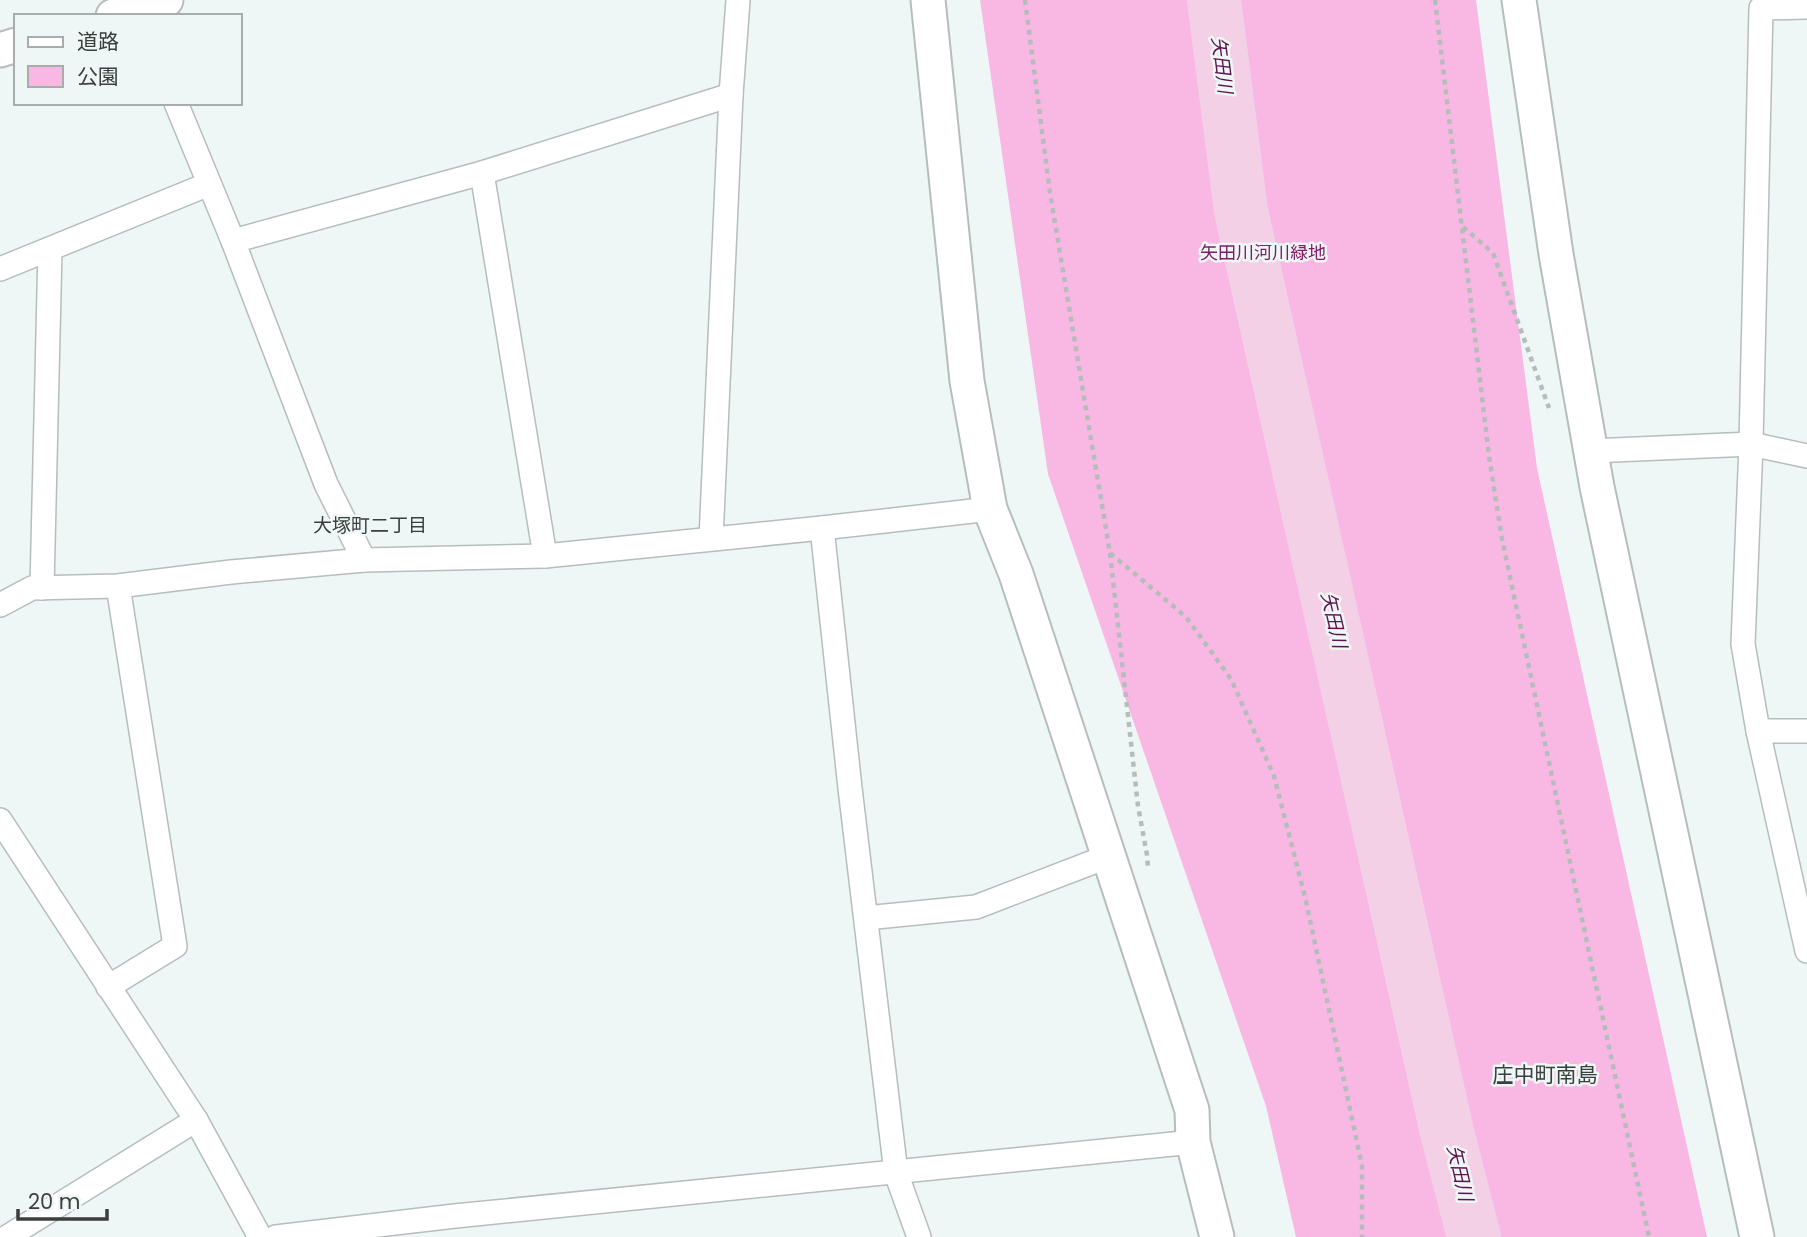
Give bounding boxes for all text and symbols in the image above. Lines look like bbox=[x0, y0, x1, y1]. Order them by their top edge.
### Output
legend bbox=[14, 14, 242, 105]
text: 道路 bbox=[77, 27, 119, 56]
water label: 矢田川 bbox=[1205, 35, 1239, 97]
text: 公園 bbox=[77, 62, 119, 91]
park label: 矢田川河川緑地 bbox=[1200, 240, 1326, 265]
district label: 大塚町二丁目 bbox=[313, 512, 427, 539]
water label: 矢田川 bbox=[1314, 589, 1354, 653]
district label: 庄中町南島 bbox=[1493, 1060, 1598, 1089]
water label: 矢田川 bbox=[1440, 1142, 1480, 1206]
scale bar bbox=[18, 1178, 107, 1222]
text: 20 m bbox=[28, 1187, 81, 1216]

